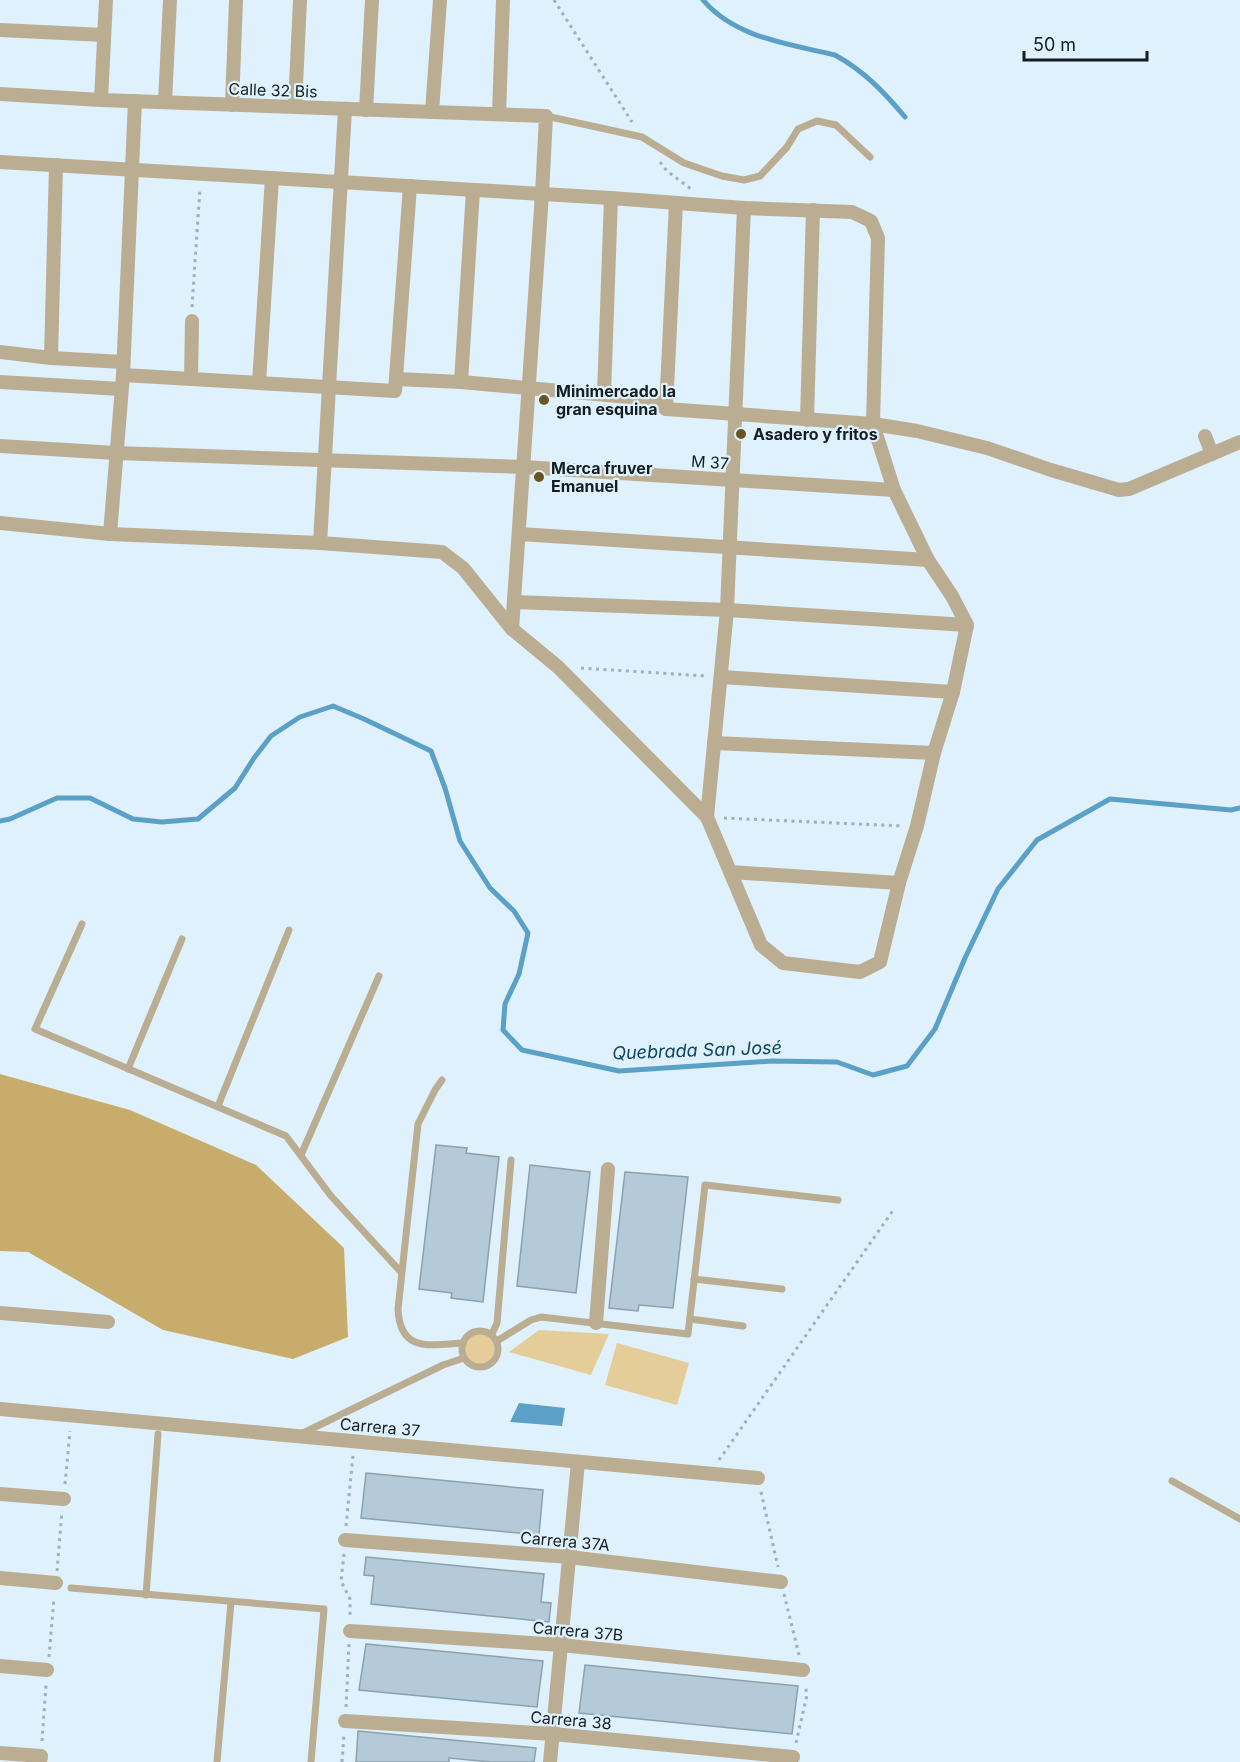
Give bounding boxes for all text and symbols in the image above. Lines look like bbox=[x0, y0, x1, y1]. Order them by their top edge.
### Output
scale bar bbox=[1024, 24, 1147, 62]
text: 50 m bbox=[1033, 34, 1076, 55]
street label: Calle 32 Bis bbox=[228, 78, 318, 102]
place label: Minimercado la gran esquina bbox=[556, 381, 676, 419]
marker: Minimercado la gran esquina bbox=[537, 393, 551, 407]
place label: Asadero y fritos bbox=[753, 424, 878, 444]
marker: Asadero y fritos bbox=[734, 427, 748, 441]
street label: M 37 bbox=[690, 451, 730, 473]
place label: Merca fruver Emanuel bbox=[551, 458, 653, 496]
marker: Merca fruver Emanuel bbox=[532, 470, 546, 484]
water label: Quebrada San José bbox=[612, 1037, 782, 1063]
street label: Carrera 37 bbox=[339, 1414, 421, 1440]
street label: Carrera 37A bbox=[519, 1527, 611, 1555]
street label: Carrera 37B bbox=[532, 1617, 624, 1645]
street label: Carrera 38 bbox=[530, 1706, 612, 1734]

